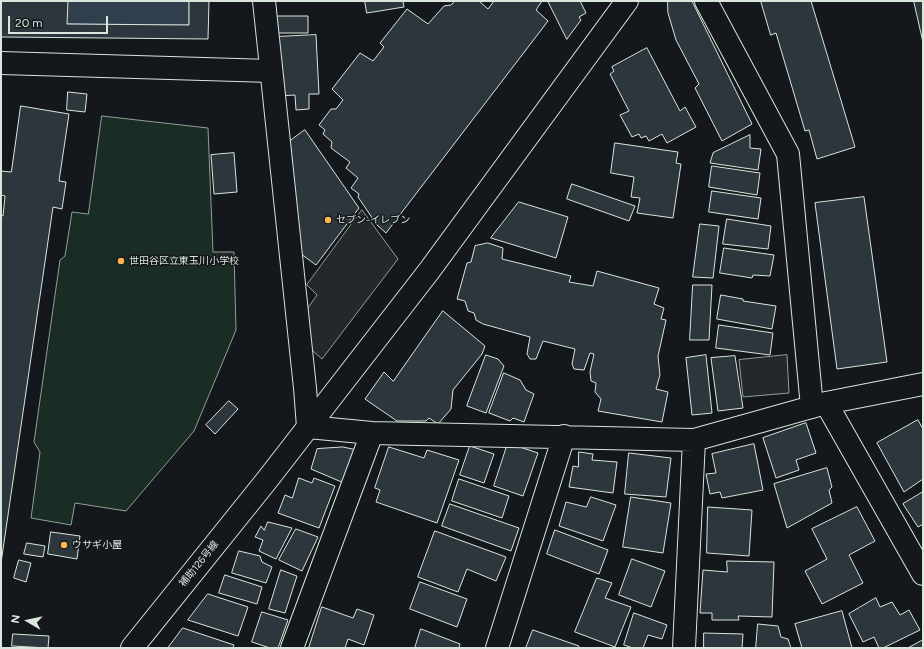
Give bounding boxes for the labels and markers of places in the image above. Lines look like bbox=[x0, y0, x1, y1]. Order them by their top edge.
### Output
place label: セブン-イレブン bbox=[336, 214, 410, 226]
marker: セブン-イレブン bbox=[323, 215, 333, 225]
place label: 世田谷区立東玉川小学校 bbox=[129, 255, 239, 267]
marker: 世田谷区立東玉川小学校 bbox=[116, 256, 126, 266]
place label: ウサギ小屋 bbox=[72, 539, 122, 551]
marker: ウサギ小屋 bbox=[59, 540, 69, 550]

